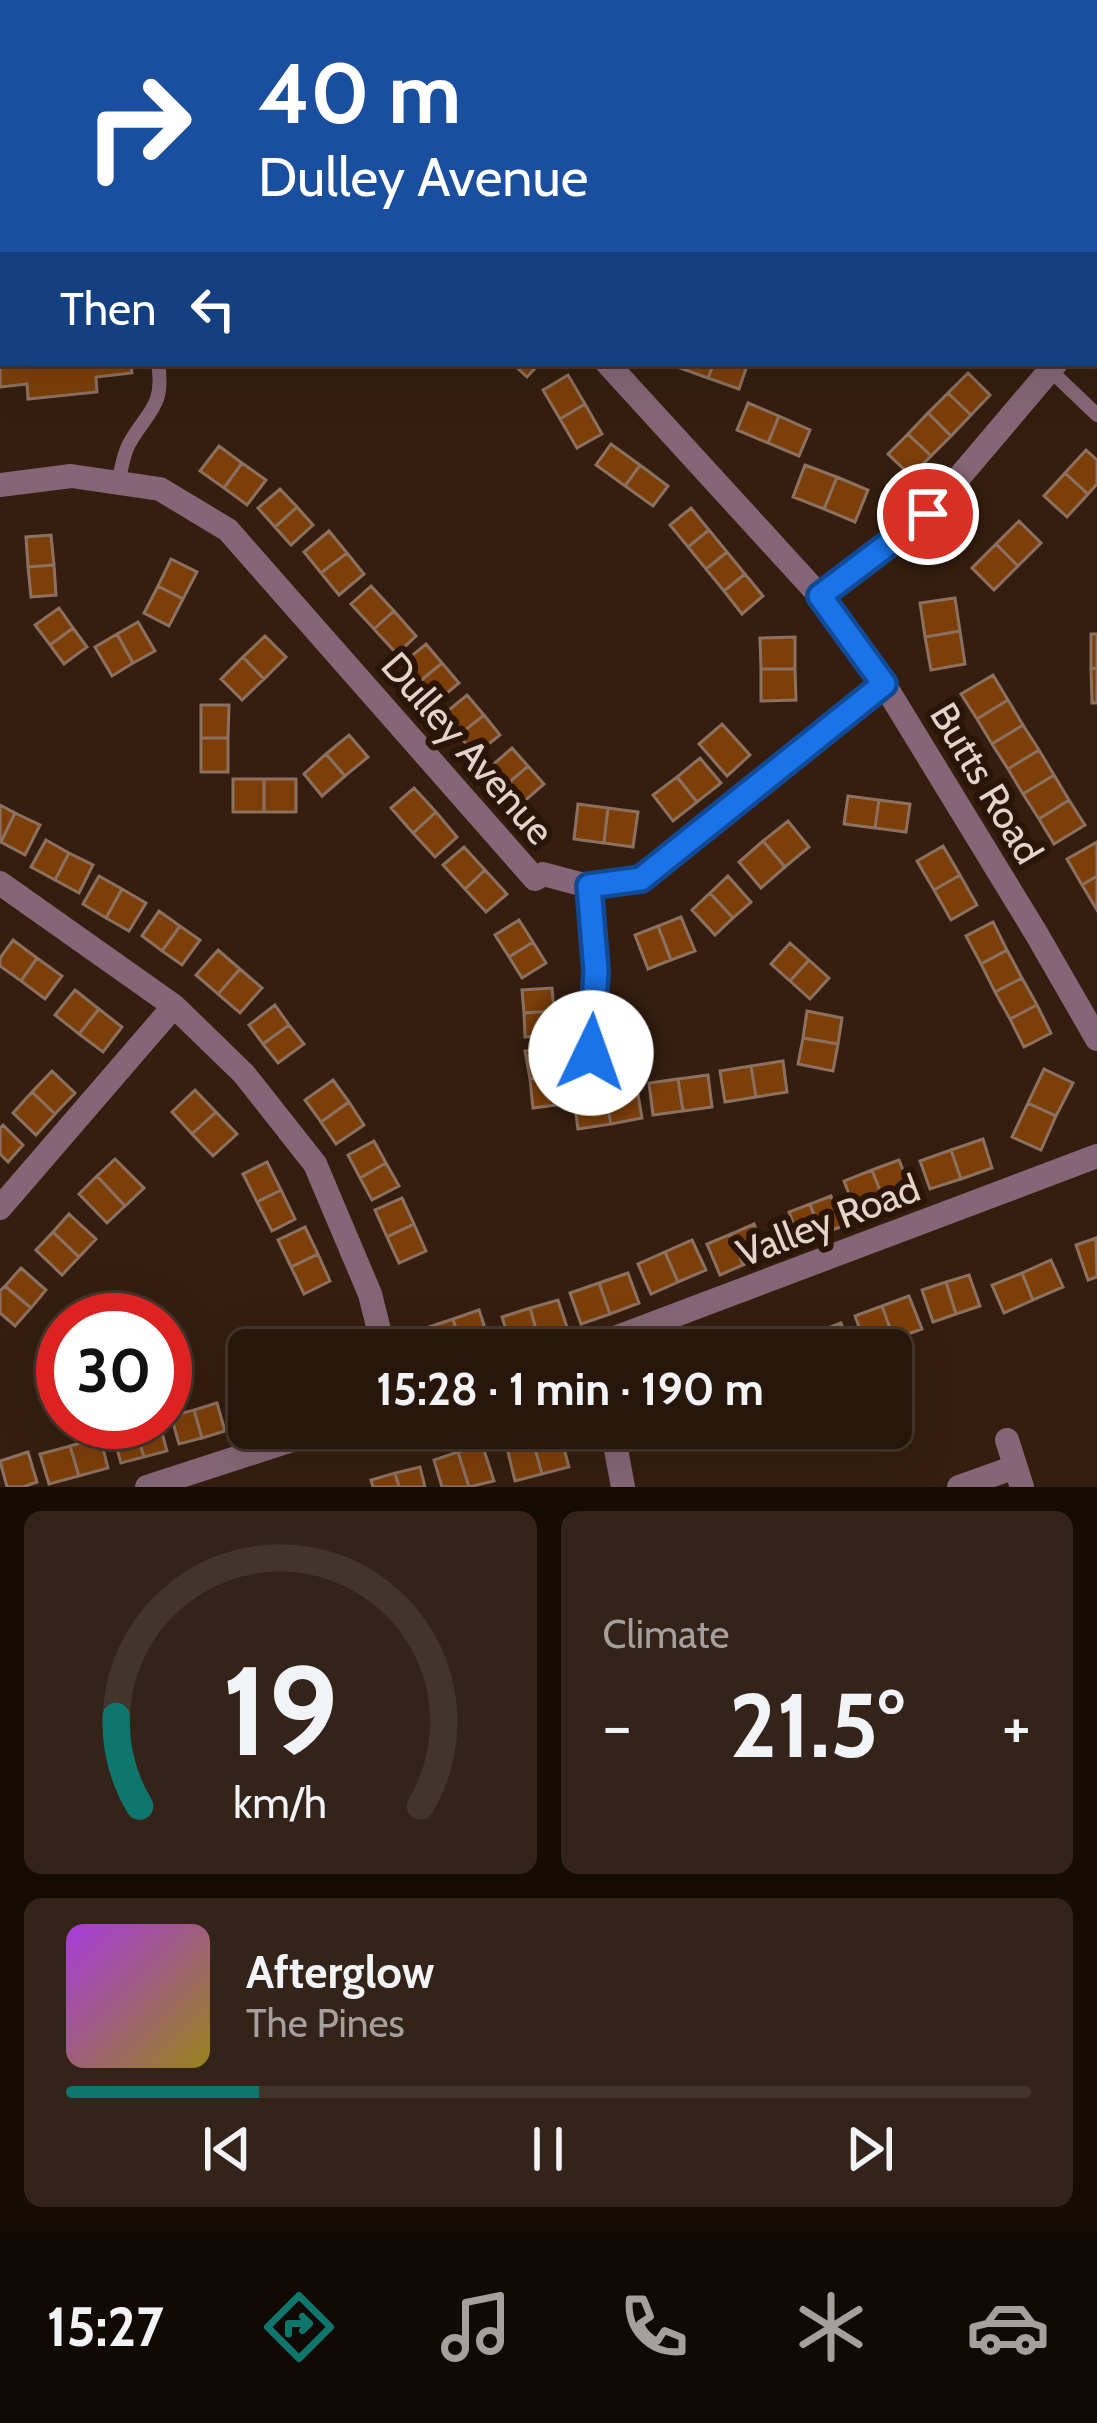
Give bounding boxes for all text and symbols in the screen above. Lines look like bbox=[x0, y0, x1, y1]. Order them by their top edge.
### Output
text: 40 m bbox=[258, 42, 461, 144]
icon: right bbox=[60, 48, 216, 204]
text: Dulley Avenue bbox=[258, 144, 588, 210]
icon: left bbox=[180, 276, 246, 342]
text: Then bbox=[60, 282, 156, 336]
pin bbox=[877, 463, 979, 565]
icon: arrive bbox=[895, 481, 961, 547]
street label: Dulley Avenue bbox=[372, 642, 564, 854]
street label: Butts Road bbox=[920, 694, 1054, 872]
position arrow bbox=[528, 990, 654, 1116]
street label: Valley Road bbox=[730, 1163, 926, 1277]
speed limit sign: 30 bbox=[36, 1293, 192, 1449]
text: 15:28 · 1 min · 190 m bbox=[376, 1362, 764, 1416]
text: Climate bbox=[603, 1610, 729, 1658]
text: 19 bbox=[222, 1635, 338, 1786]
text: 21.5° bbox=[729, 1670, 904, 1780]
text: − bbox=[603, 1685, 632, 1766]
text: + bbox=[1002, 1685, 1031, 1766]
text: km/h bbox=[233, 1776, 327, 1828]
text: Afterglow bbox=[246, 1945, 434, 1999]
text: The Pines bbox=[246, 1999, 405, 2047]
icon: previous bbox=[194, 2116, 260, 2182]
icon: pause bbox=[515, 2116, 581, 2182]
icon: next bbox=[837, 2116, 903, 2182]
icon: directions bbox=[257, 2285, 341, 2369]
icon: music bbox=[434, 2285, 518, 2369]
icon: phone bbox=[612, 2285, 696, 2369]
icon: climate bbox=[789, 2285, 873, 2369]
icon: car bbox=[966, 2285, 1050, 2369]
text: 15:27 bbox=[47, 2294, 164, 2360]

